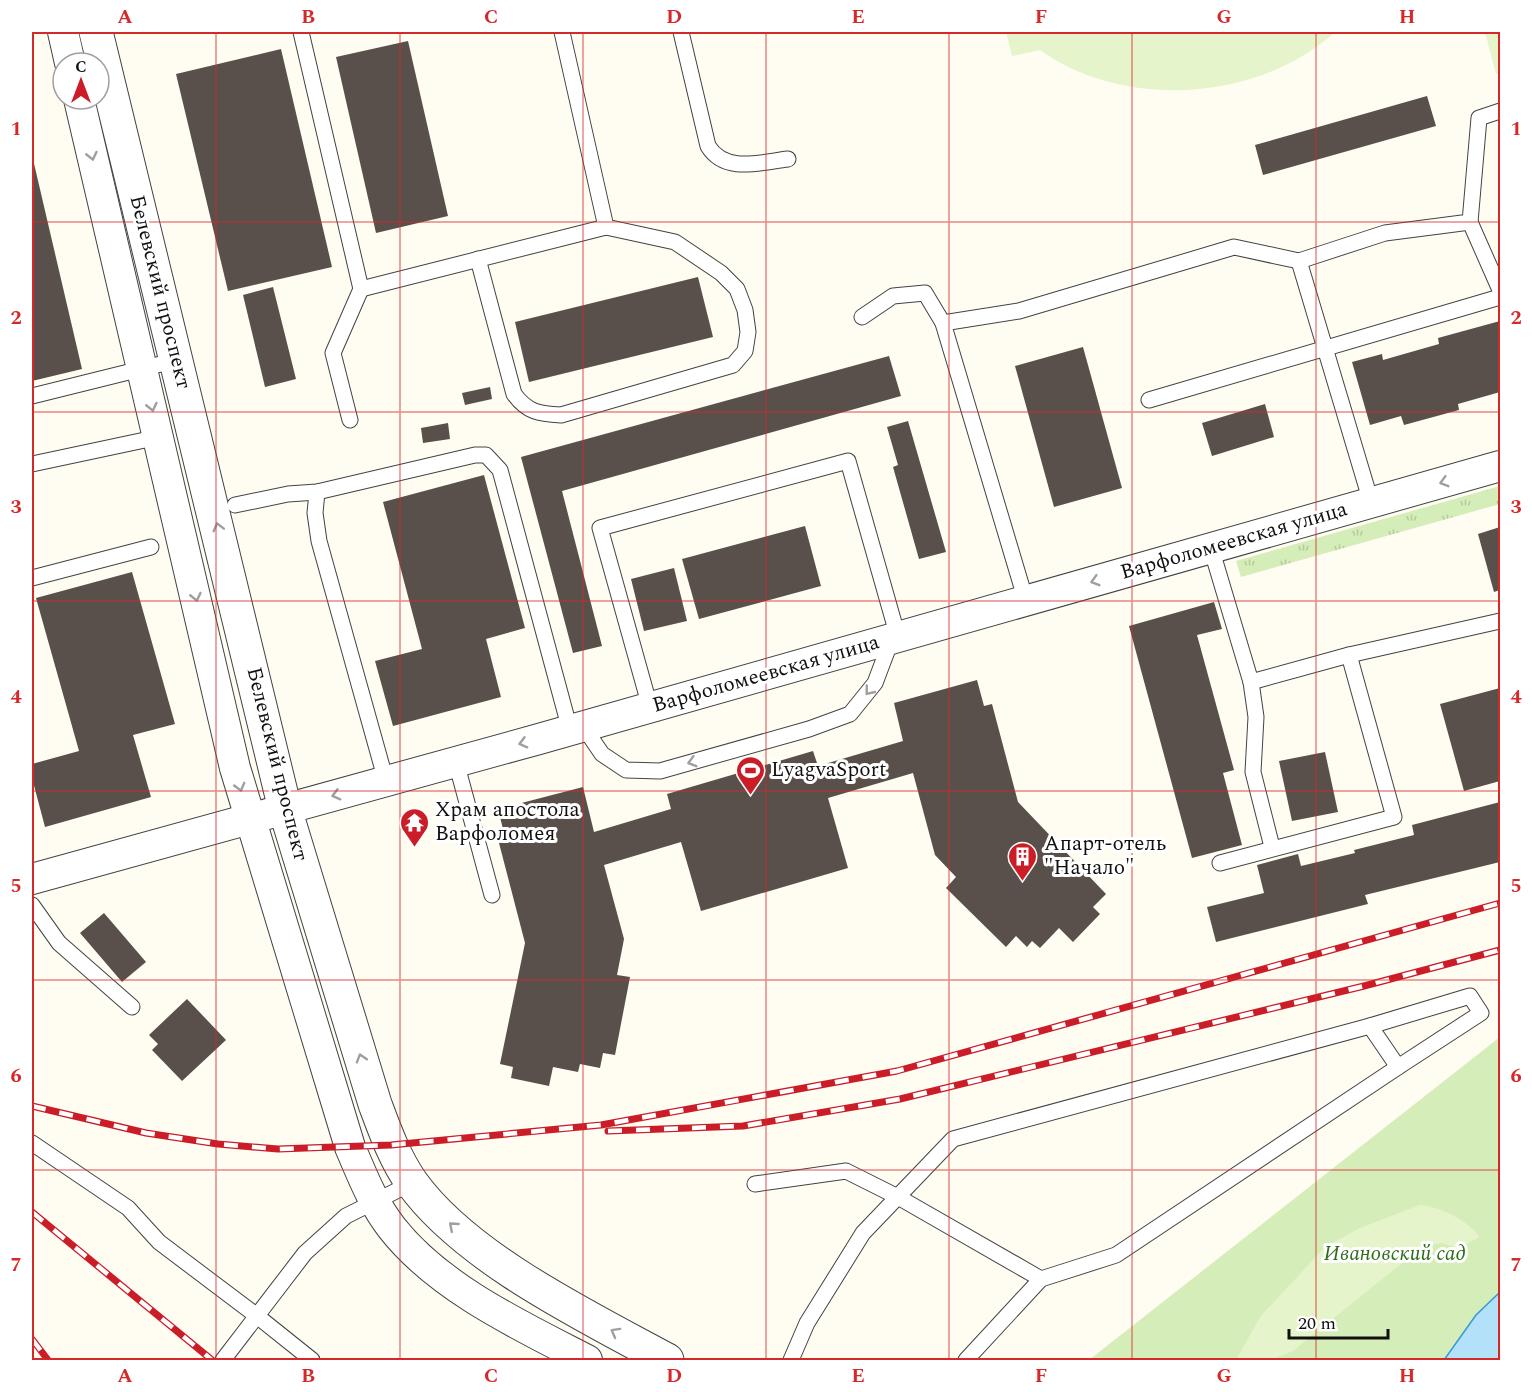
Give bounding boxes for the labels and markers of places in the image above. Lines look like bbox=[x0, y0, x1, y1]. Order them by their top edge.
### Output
sports icon: LyagvaSport bbox=[734, 754, 766, 796]
place label: LyagvaSport bbox=[771, 754, 886, 786]
place label: Храм апостола Варфоломея bbox=[435, 794, 581, 850]
temple icon: Храм апостола Варфоломея bbox=[398, 806, 430, 848]
place label: Апарт-отель "Начало" bbox=[1044, 828, 1166, 884]
building icon: Апарт-отель "Начало" bbox=[1007, 840, 1039, 882]

